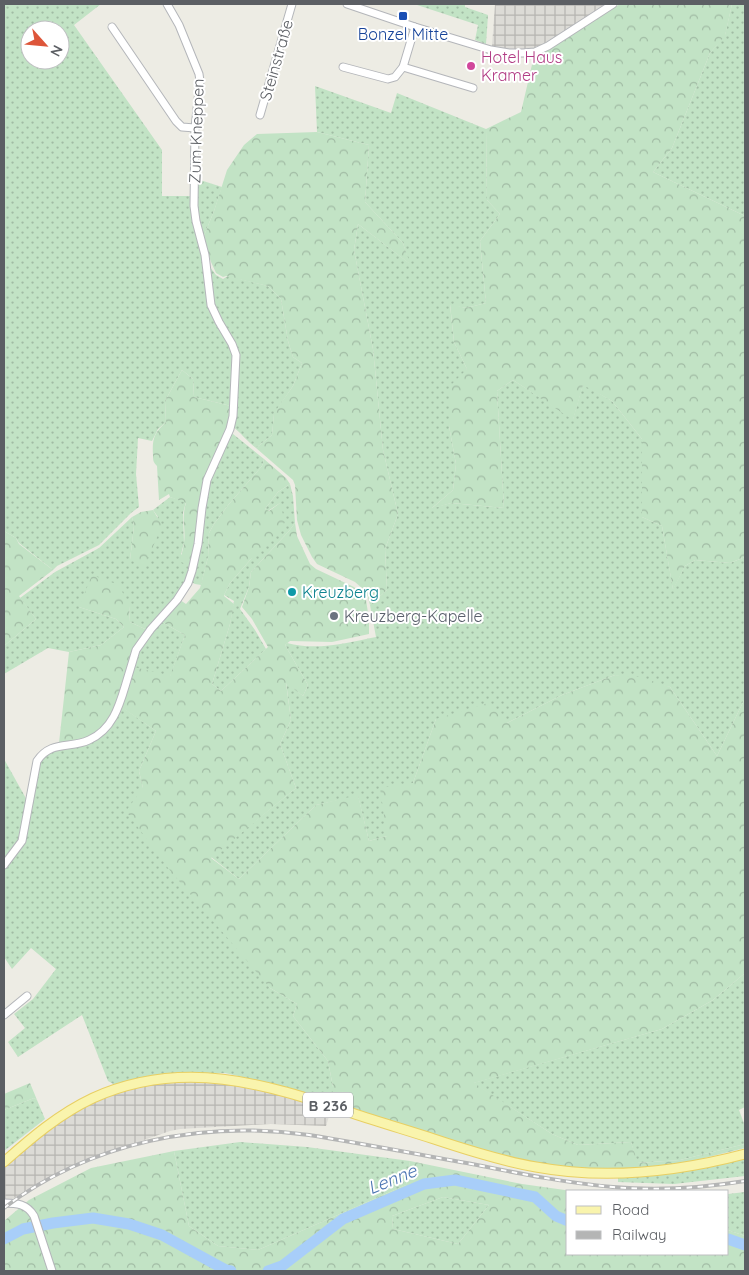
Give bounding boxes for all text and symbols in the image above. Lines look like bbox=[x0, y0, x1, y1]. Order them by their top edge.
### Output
marker: Bonzel Mitte bbox=[397, 10, 409, 22]
street label: Steinstraße bbox=[255, 17, 297, 103]
north arrow bbox=[20, 20, 70, 70]
place label: Bonzel Mitte bbox=[358, 24, 448, 44]
text: N bbox=[46, 42, 67, 60]
place label: Hotel Haus Kramer bbox=[481, 47, 562, 85]
marker: Hotel Haus Kramer bbox=[465, 60, 477, 72]
street label: Zum Kneppen bbox=[184, 78, 208, 184]
place label: Kreuzberg bbox=[302, 582, 379, 602]
marker: Kreuzberg bbox=[286, 586, 298, 598]
place label: Kreuzberg-Kapelle bbox=[344, 606, 483, 626]
marker: Kreuzberg-Kapelle bbox=[328, 610, 340, 622]
road number: B 236 bbox=[303, 1092, 353, 1118]
water label: Lenne bbox=[364, 1159, 421, 1199]
legend bbox=[566, 1190, 729, 1255]
text: Road bbox=[612, 1200, 649, 1219]
text: Railway bbox=[612, 1225, 667, 1244]

